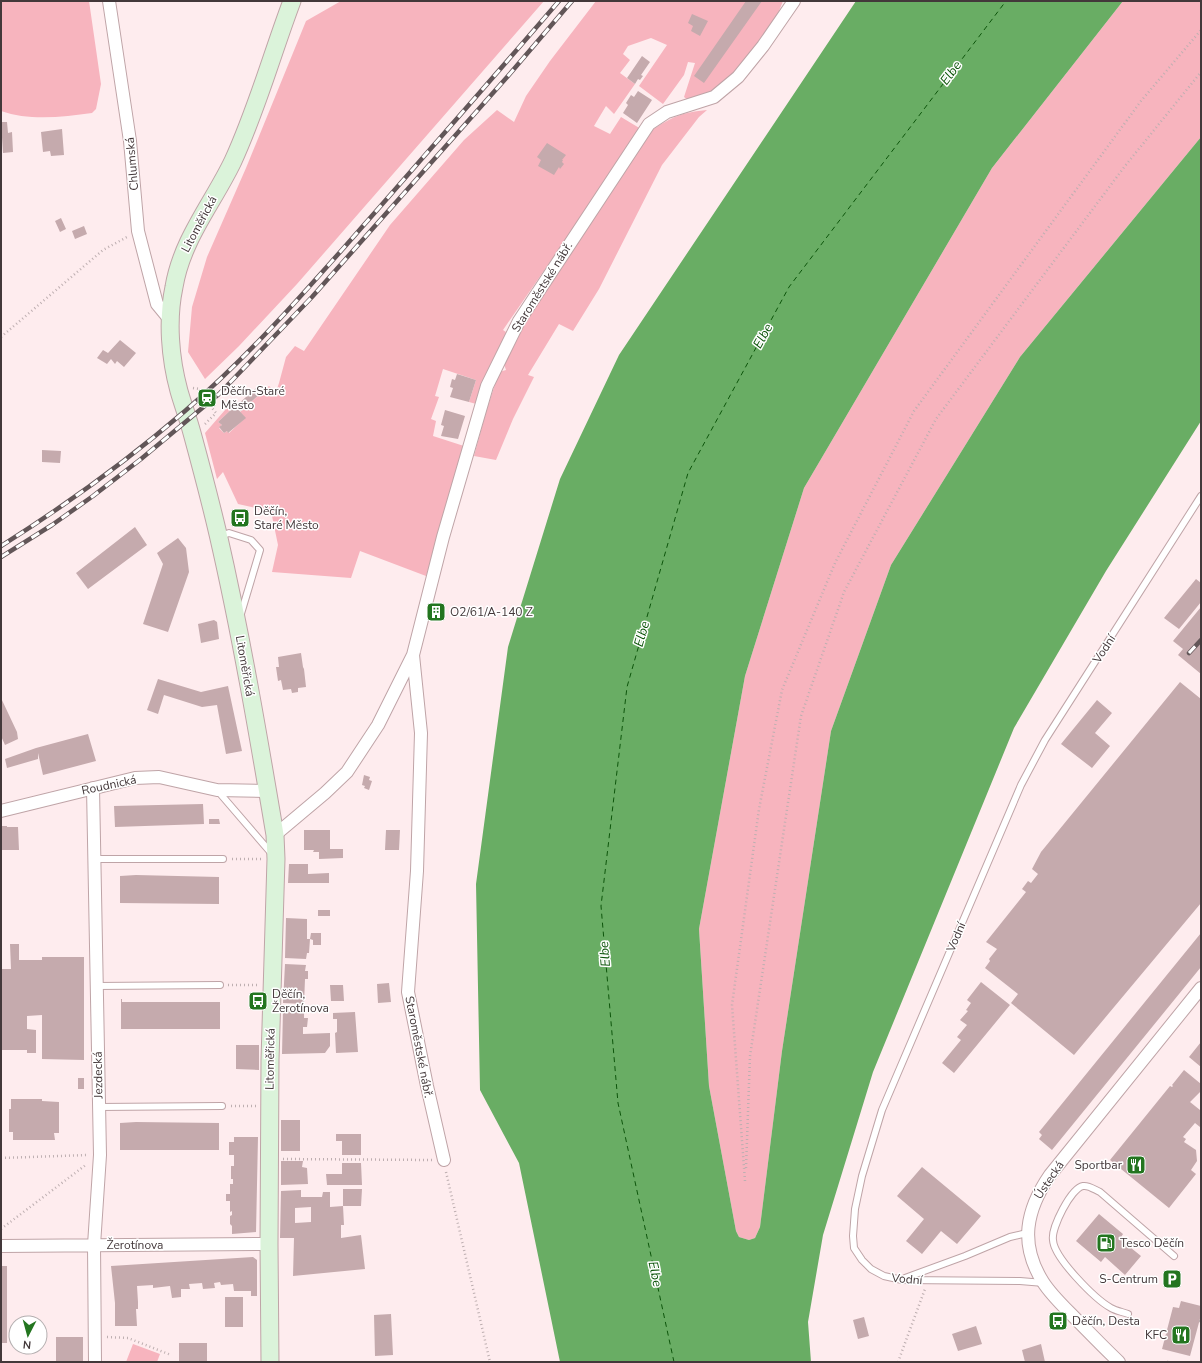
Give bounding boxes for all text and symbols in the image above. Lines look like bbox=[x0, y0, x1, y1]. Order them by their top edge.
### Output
water label: Elbe bbox=[936, 57, 966, 89]
street label: Chlumská bbox=[122, 137, 142, 191]
street label: Litoměřická bbox=[177, 193, 221, 255]
street label: Staroměstské nábř. bbox=[508, 239, 576, 335]
water label: Elbe bbox=[749, 320, 777, 352]
place label: Děčín-Staré Město bbox=[221, 383, 285, 413]
station icon: Děčín-Staré Město bbox=[196, 387, 218, 409]
place label: Děčín, Staré Město bbox=[254, 503, 319, 533]
bus stop icon: Děčín, Staré Město bbox=[229, 507, 251, 529]
building icon: O2/61/A-140 Z bbox=[425, 601, 447, 623]
place label: O2/61/A-140 Z bbox=[450, 604, 533, 620]
water label: Elbe bbox=[630, 619, 654, 649]
street label: Vodní bbox=[1088, 631, 1120, 667]
street label: Litoměřická bbox=[232, 634, 258, 698]
street label: Roudnická bbox=[80, 771, 138, 799]
street label: Vodní bbox=[942, 919, 970, 955]
water label: Elbe bbox=[595, 940, 615, 968]
place label: Děčín, Žerotínova bbox=[272, 986, 329, 1016]
bus stop icon: Děčín, Žerotínova bbox=[247, 990, 269, 1012]
street label: Staroměstské nábř. bbox=[401, 995, 437, 1099]
street label: Litoměřická bbox=[261, 1028, 279, 1090]
street label: Jezdecká bbox=[90, 1051, 106, 1100]
restaurant icon: Sportbar bbox=[1125, 1154, 1147, 1176]
place label: Sportbar bbox=[1074, 1157, 1123, 1173]
street label: Ústecká bbox=[1030, 1158, 1068, 1202]
fuel station icon: Tesco Děčín bbox=[1095, 1232, 1117, 1254]
place label: Tesco Děčín bbox=[1120, 1235, 1184, 1251]
street label: Žerotínova bbox=[107, 1237, 163, 1253]
water label: Elbe bbox=[644, 1259, 667, 1289]
parking icon: S-Centrum bbox=[1161, 1268, 1183, 1290]
street label: Vodní bbox=[890, 1270, 924, 1288]
place label: S-Centrum bbox=[1099, 1271, 1158, 1287]
bus stop icon: Děčín, Desta bbox=[1047, 1310, 1069, 1332]
place label: Děčín, Desta bbox=[1072, 1313, 1140, 1329]
north arrow bbox=[8, 1315, 48, 1355]
restaurant icon: KFC bbox=[1170, 1324, 1192, 1346]
place label: KFC bbox=[1145, 1327, 1167, 1343]
text: N bbox=[22, 1337, 32, 1352]

